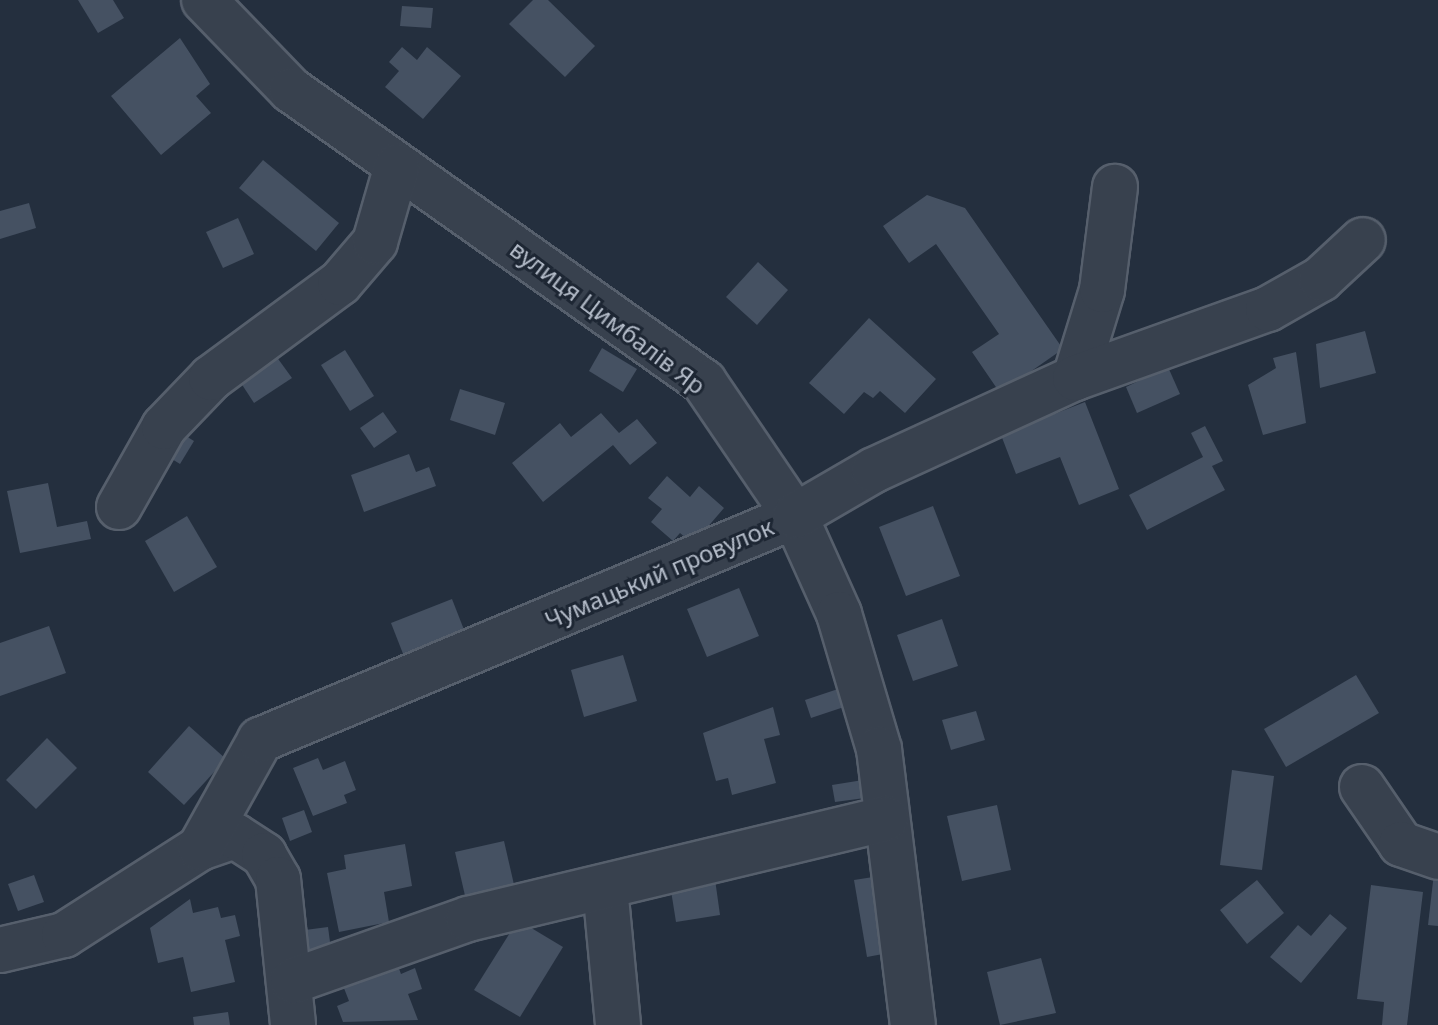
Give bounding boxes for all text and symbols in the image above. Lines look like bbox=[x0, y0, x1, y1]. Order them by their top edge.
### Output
street label: вулиця Цимбалів Яр bbox=[505, 234, 711, 400]
street label: Чумацький провулок bbox=[540, 512, 778, 634]

